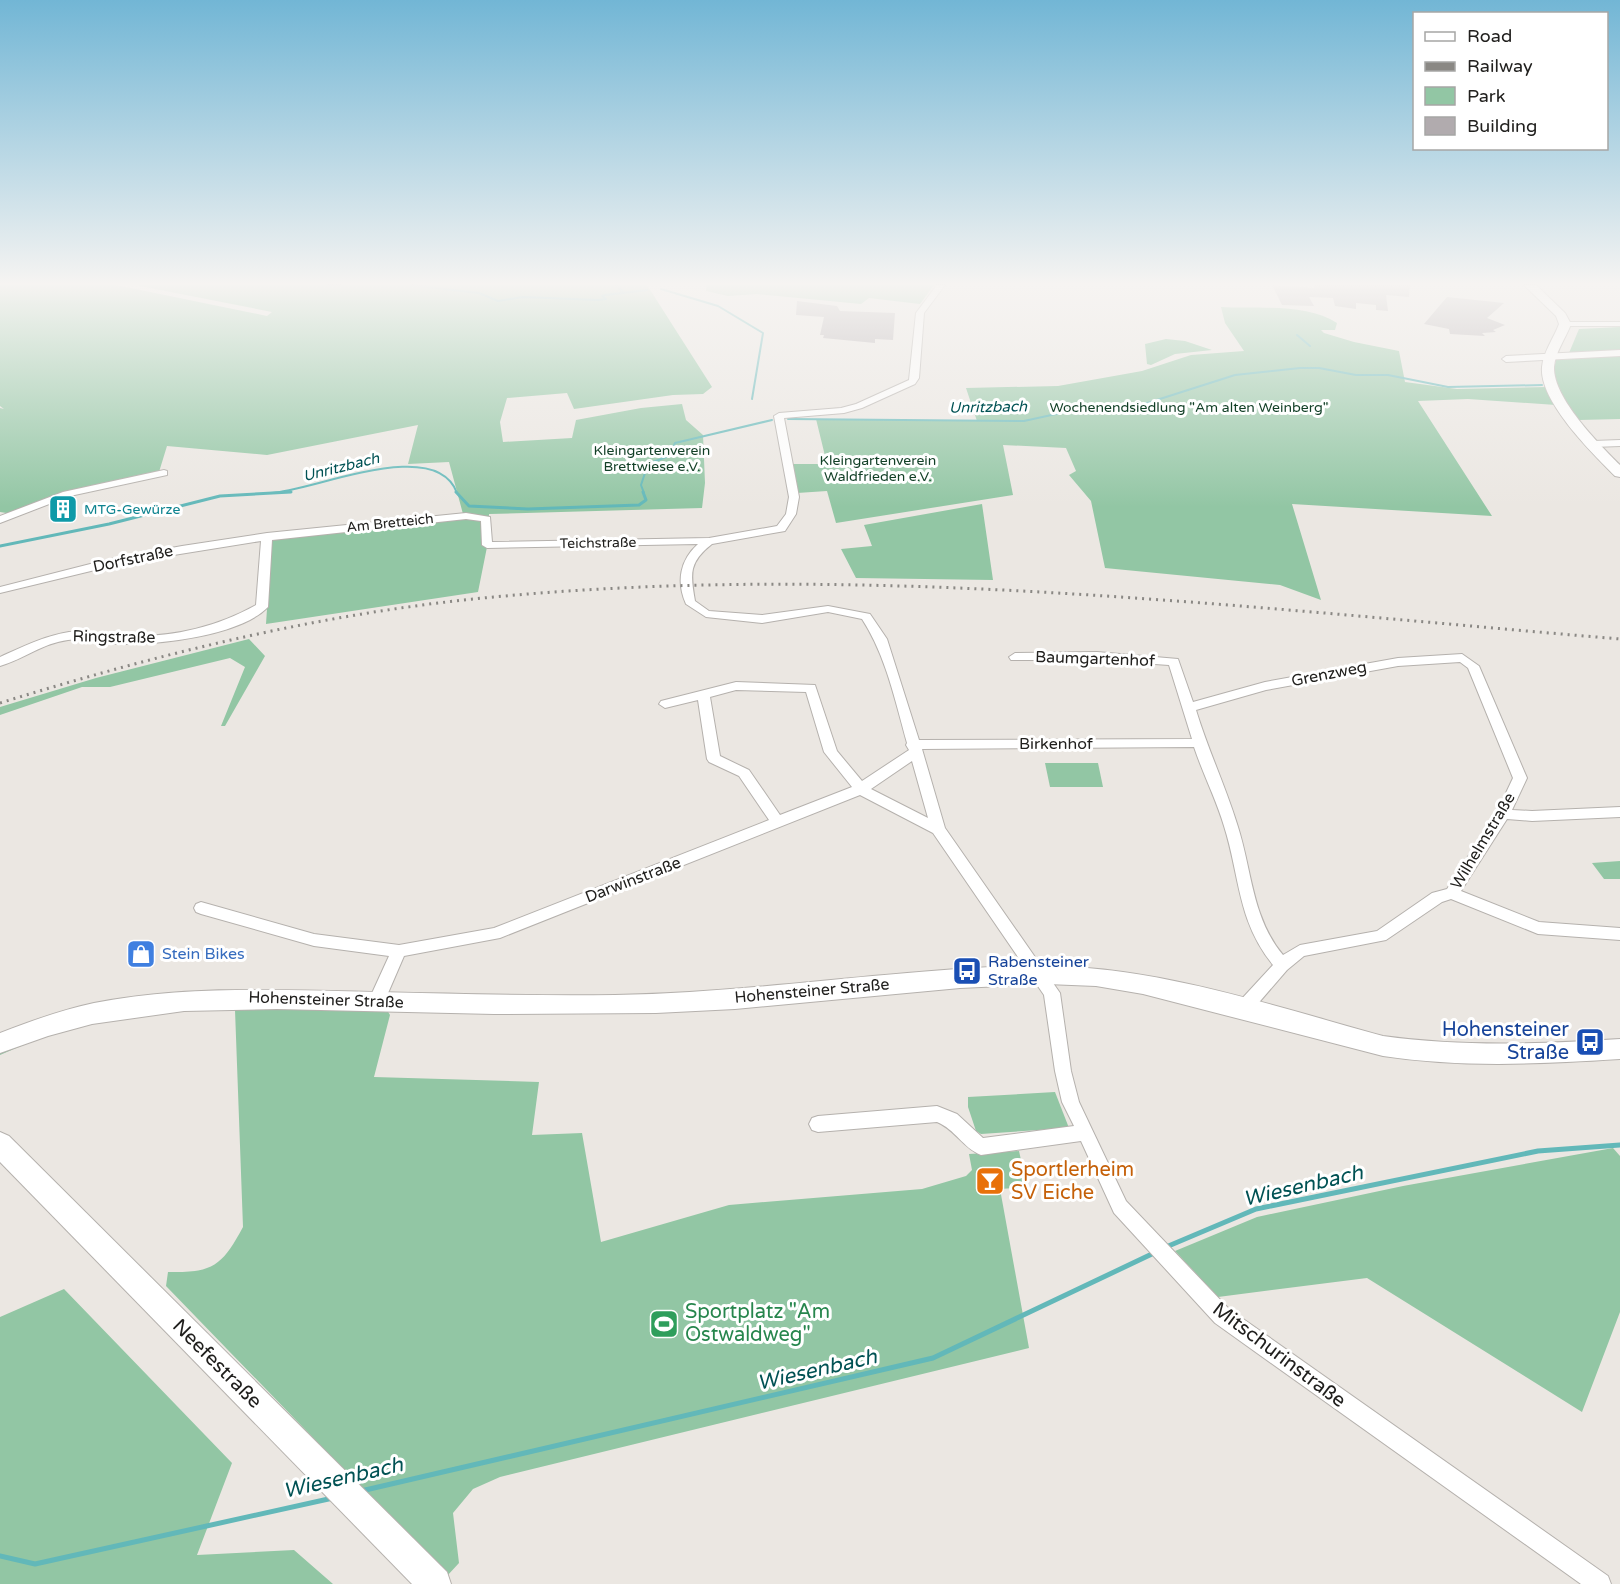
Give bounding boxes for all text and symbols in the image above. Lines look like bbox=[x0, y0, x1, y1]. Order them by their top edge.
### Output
legend bbox=[1413, 12, 1608, 150]
text: Road bbox=[1467, 25, 1512, 47]
text: Railway bbox=[1467, 55, 1533, 77]
text: Park bbox=[1467, 85, 1506, 107]
text: Building bbox=[1467, 115, 1537, 137]
water label: Unritzbach bbox=[949, 397, 1028, 417]
park label: Wochenendsiedlung "Am alten Weinberg" bbox=[1050, 399, 1329, 416]
park label: Kleingartenverein Brettwiese e.V. bbox=[594, 442, 710, 475]
water label: Unritzbach bbox=[301, 449, 382, 485]
park label: Kleingartenverein Waldfrieden e.V. bbox=[820, 452, 936, 485]
building icon: MTG-Gewürze bbox=[47, 493, 79, 525]
place label: MTG-Gewürze bbox=[84, 501, 180, 518]
street label: Am Bretteich bbox=[346, 510, 434, 536]
street label: Teichstraße bbox=[559, 534, 637, 552]
street label: Dorfstraße bbox=[91, 541, 175, 577]
street label: Ringstraße bbox=[72, 626, 156, 648]
street label: Baumgartenhof bbox=[1035, 647, 1156, 671]
street label: Grenzweg bbox=[1290, 657, 1368, 691]
street label: Birkenhof bbox=[1019, 734, 1094, 754]
street label: Wilhelmstraße bbox=[1446, 789, 1520, 893]
street label: Darwinstraße bbox=[582, 853, 684, 907]
shop icon: Stein Bikes bbox=[125, 938, 157, 970]
place label: Stein Bikes bbox=[162, 944, 245, 964]
place label: Rabensteiner Straße bbox=[988, 952, 1090, 990]
bus stop icon: Rabensteiner Straße bbox=[951, 955, 983, 987]
street label: Hohensteiner Straße bbox=[734, 974, 890, 1008]
street label: Hohensteiner Straße bbox=[248, 987, 404, 1013]
place label: Hohensteiner Straße bbox=[1442, 1018, 1569, 1065]
bus stop icon: Hohensteiner Straße bbox=[1574, 1026, 1606, 1058]
place label: Sportlerheim SV Eiche bbox=[1011, 1158, 1134, 1205]
water label: Wiesenbach bbox=[1241, 1160, 1366, 1212]
bar icon: Sportlerheim SV Eiche bbox=[974, 1165, 1006, 1197]
street label: Mitschurinstraße bbox=[1208, 1297, 1350, 1413]
place label: Sportplatz "Am Ostwaldweg" bbox=[685, 1300, 830, 1347]
sports icon: Sportplatz "Am Ostwaldweg" bbox=[648, 1308, 680, 1340]
street label: Neefestraße bbox=[167, 1314, 267, 1414]
water label: Wiesenbach bbox=[755, 1344, 880, 1396]
water label: Wiesenbach bbox=[281, 1452, 406, 1504]

